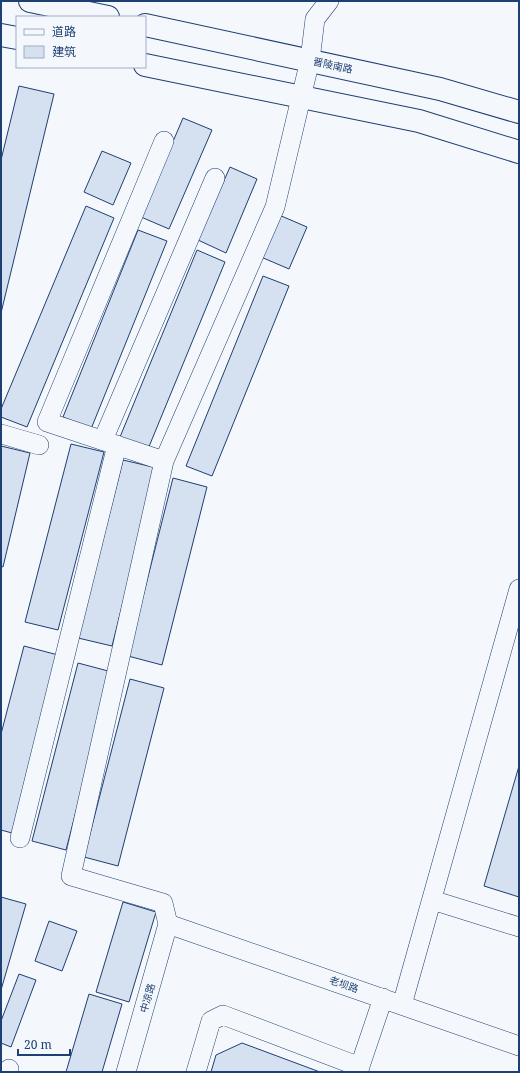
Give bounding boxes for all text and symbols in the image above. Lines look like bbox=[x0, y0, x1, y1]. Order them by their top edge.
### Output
legend bbox=[16, 16, 146, 68]
text: 道路 bbox=[52, 23, 76, 40]
text: 建筑 bbox=[52, 43, 76, 60]
street label: 晋陵南路 bbox=[312, 54, 354, 76]
street label: 老坝路 bbox=[328, 972, 360, 996]
street label: 中凉路 bbox=[136, 982, 158, 1014]
scale bar bbox=[18, 1031, 70, 1057]
text: 20 m bbox=[24, 1036, 52, 1053]

